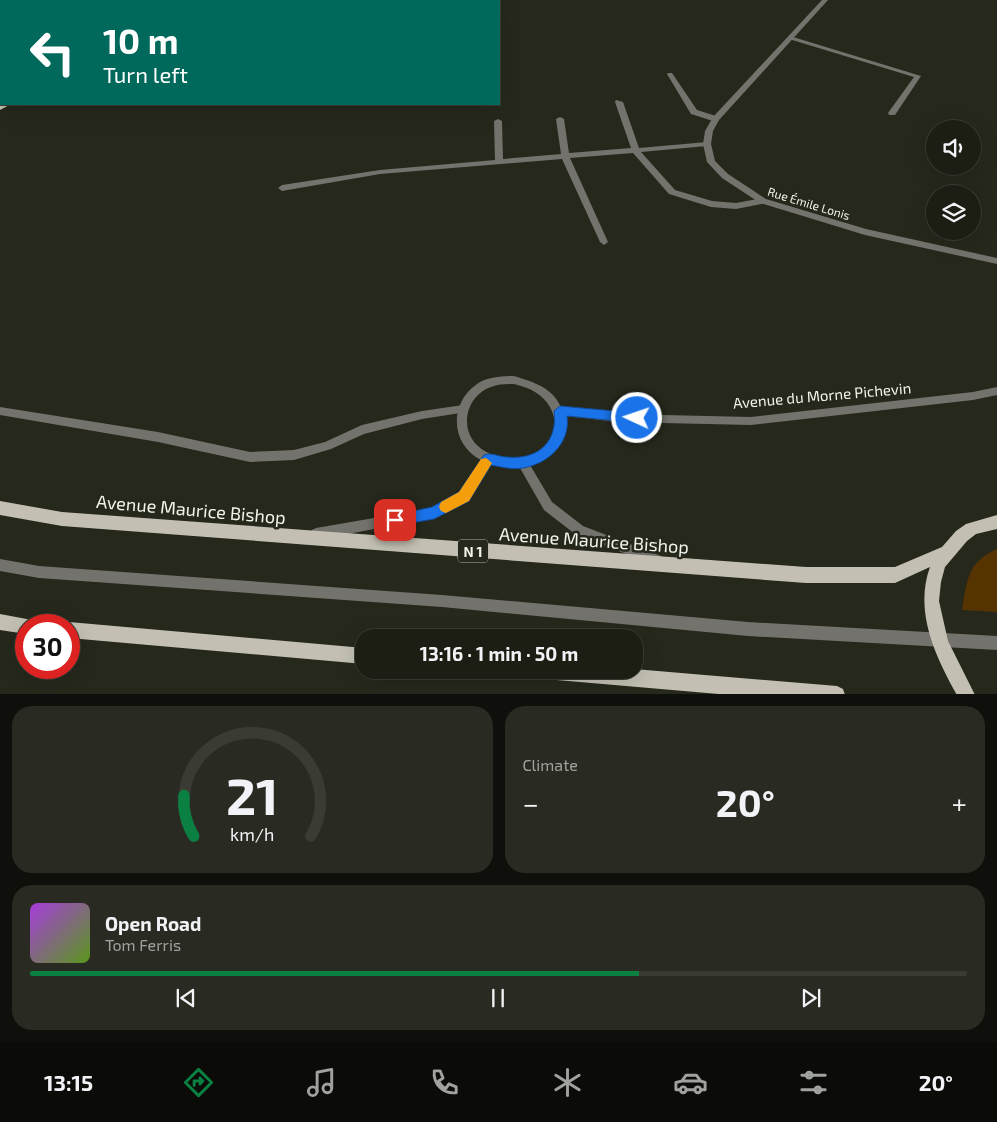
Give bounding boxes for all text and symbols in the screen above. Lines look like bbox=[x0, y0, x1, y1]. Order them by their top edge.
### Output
text: 10 m bbox=[103, 19, 179, 61]
icon: left bbox=[20, 20, 85, 85]
text: Turn left bbox=[103, 61, 188, 87]
map controls bbox=[926, 120, 981, 240]
button: sound bbox=[926, 120, 981, 175]
street label: Rue Émile Lonis bbox=[766, 184, 852, 222]
button: layers bbox=[926, 185, 981, 240]
street label: Avenue du Morne Pichevin bbox=[732, 378, 912, 412]
position arrow bbox=[610, 391, 662, 443]
street label: Avenue Maurice Bishop bbox=[95, 490, 287, 528]
pin bbox=[374, 499, 416, 541]
icon: arrive bbox=[381, 506, 409, 534]
street label: Avenue Maurice Bishop bbox=[498, 522, 690, 558]
road number: N 1 bbox=[458, 540, 488, 562]
speed limit sign: 30 bbox=[15, 614, 80, 679]
text: 13:16 · 1 min · 50 m bbox=[420, 642, 578, 665]
text: Climate bbox=[523, 755, 578, 774]
text: 21 bbox=[226, 763, 279, 825]
text: 20° bbox=[716, 779, 775, 825]
text: − bbox=[523, 786, 539, 820]
text: + bbox=[952, 786, 967, 820]
text: km/h bbox=[230, 823, 274, 845]
text: Open Road bbox=[105, 912, 201, 935]
text: Tom Ferris bbox=[105, 935, 181, 954]
icon: previous bbox=[172, 984, 200, 1012]
icon: pause bbox=[484, 984, 512, 1012]
icon: next bbox=[797, 984, 825, 1012]
icon: directions bbox=[181, 1065, 216, 1100]
icon: music bbox=[304, 1065, 339, 1100]
icon: phone bbox=[427, 1065, 462, 1100]
icon: climate bbox=[550, 1065, 585, 1100]
icon: car bbox=[673, 1065, 708, 1100]
icon: filters bbox=[796, 1065, 831, 1100]
text: 13:15 bbox=[44, 1069, 93, 1095]
text: 20° bbox=[919, 1069, 953, 1095]

